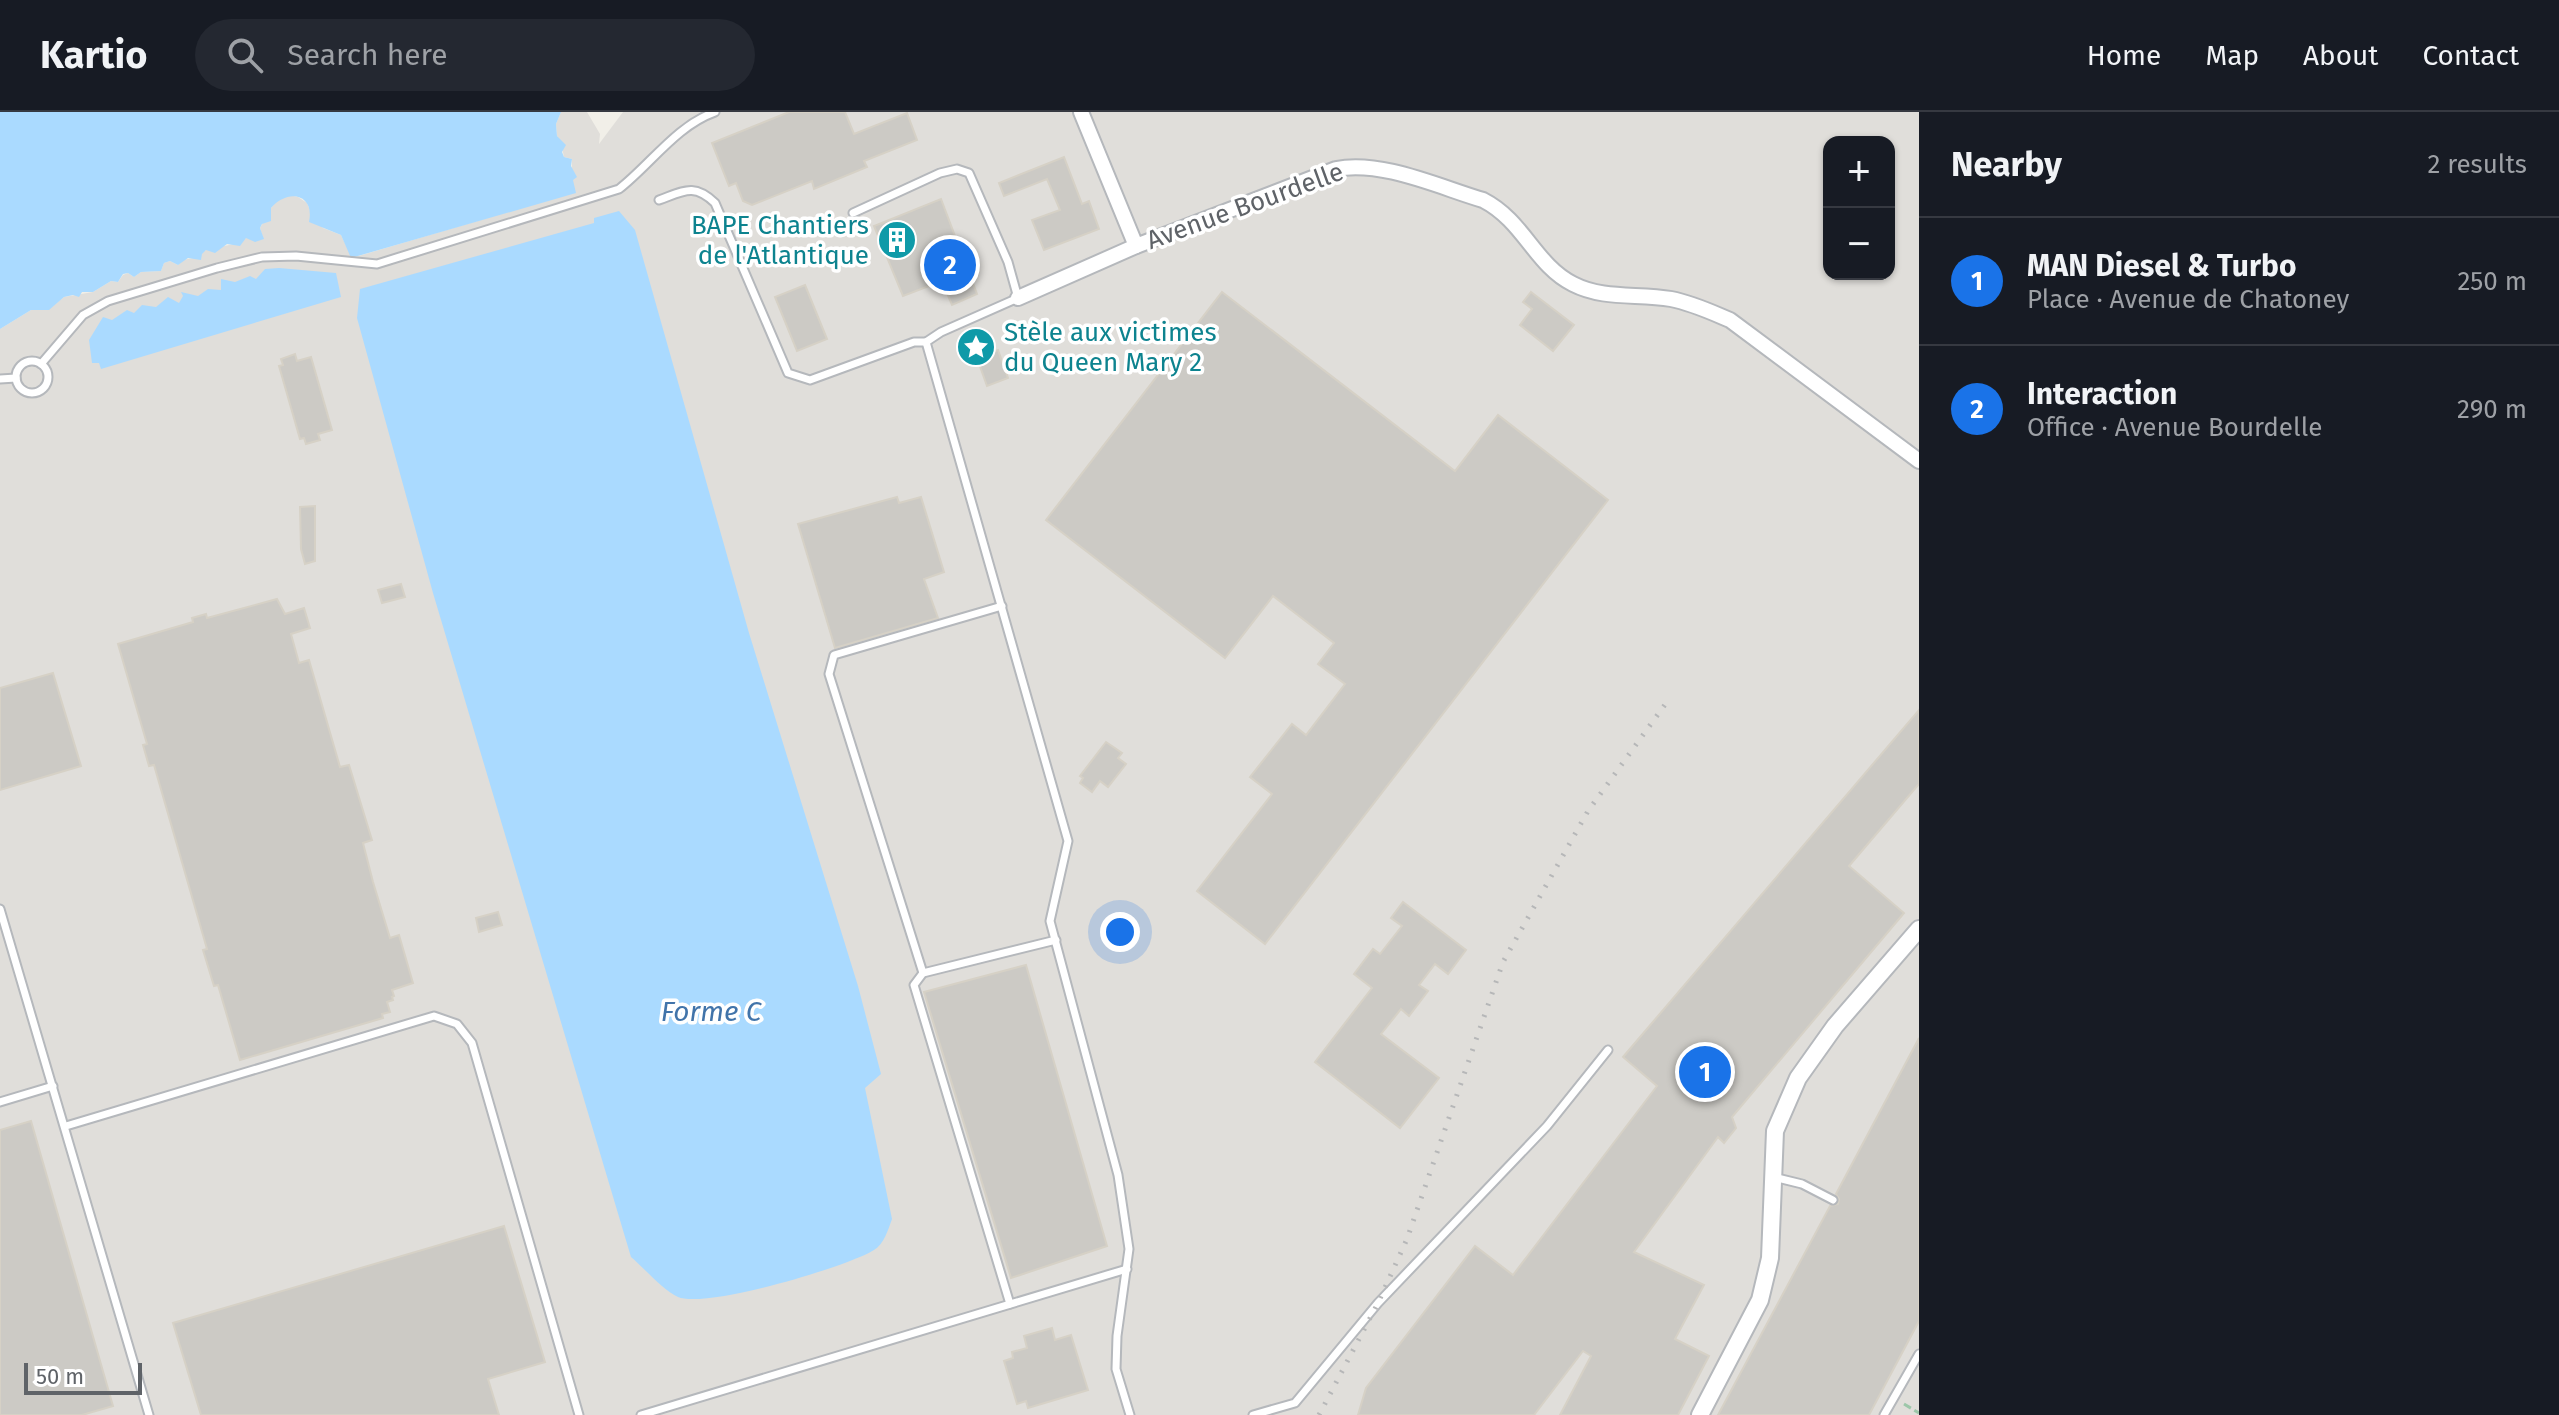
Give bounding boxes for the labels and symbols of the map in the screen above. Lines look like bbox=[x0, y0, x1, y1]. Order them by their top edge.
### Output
street label: Avenue Bourdelle bbox=[1142, 156, 1348, 256]
place label: BAPE Chantiers de l'Atlantique bbox=[691, 210, 869, 271]
building icon: BAPE Chantiers de l'Atlantique bbox=[876, 219, 918, 261]
pin: 2 bbox=[924, 235, 976, 295]
place label: Stèle aux victimes du Queen Mary 2 bbox=[1004, 317, 1217, 378]
place icon: Stèle aux victimes du Queen Mary 2 bbox=[955, 326, 997, 368]
your location bbox=[1100, 912, 1140, 952]
water label: Forme C bbox=[661, 995, 763, 1028]
pin: 1 bbox=[1679, 1042, 1731, 1102]
scale bar bbox=[24, 1359, 142, 1395]

